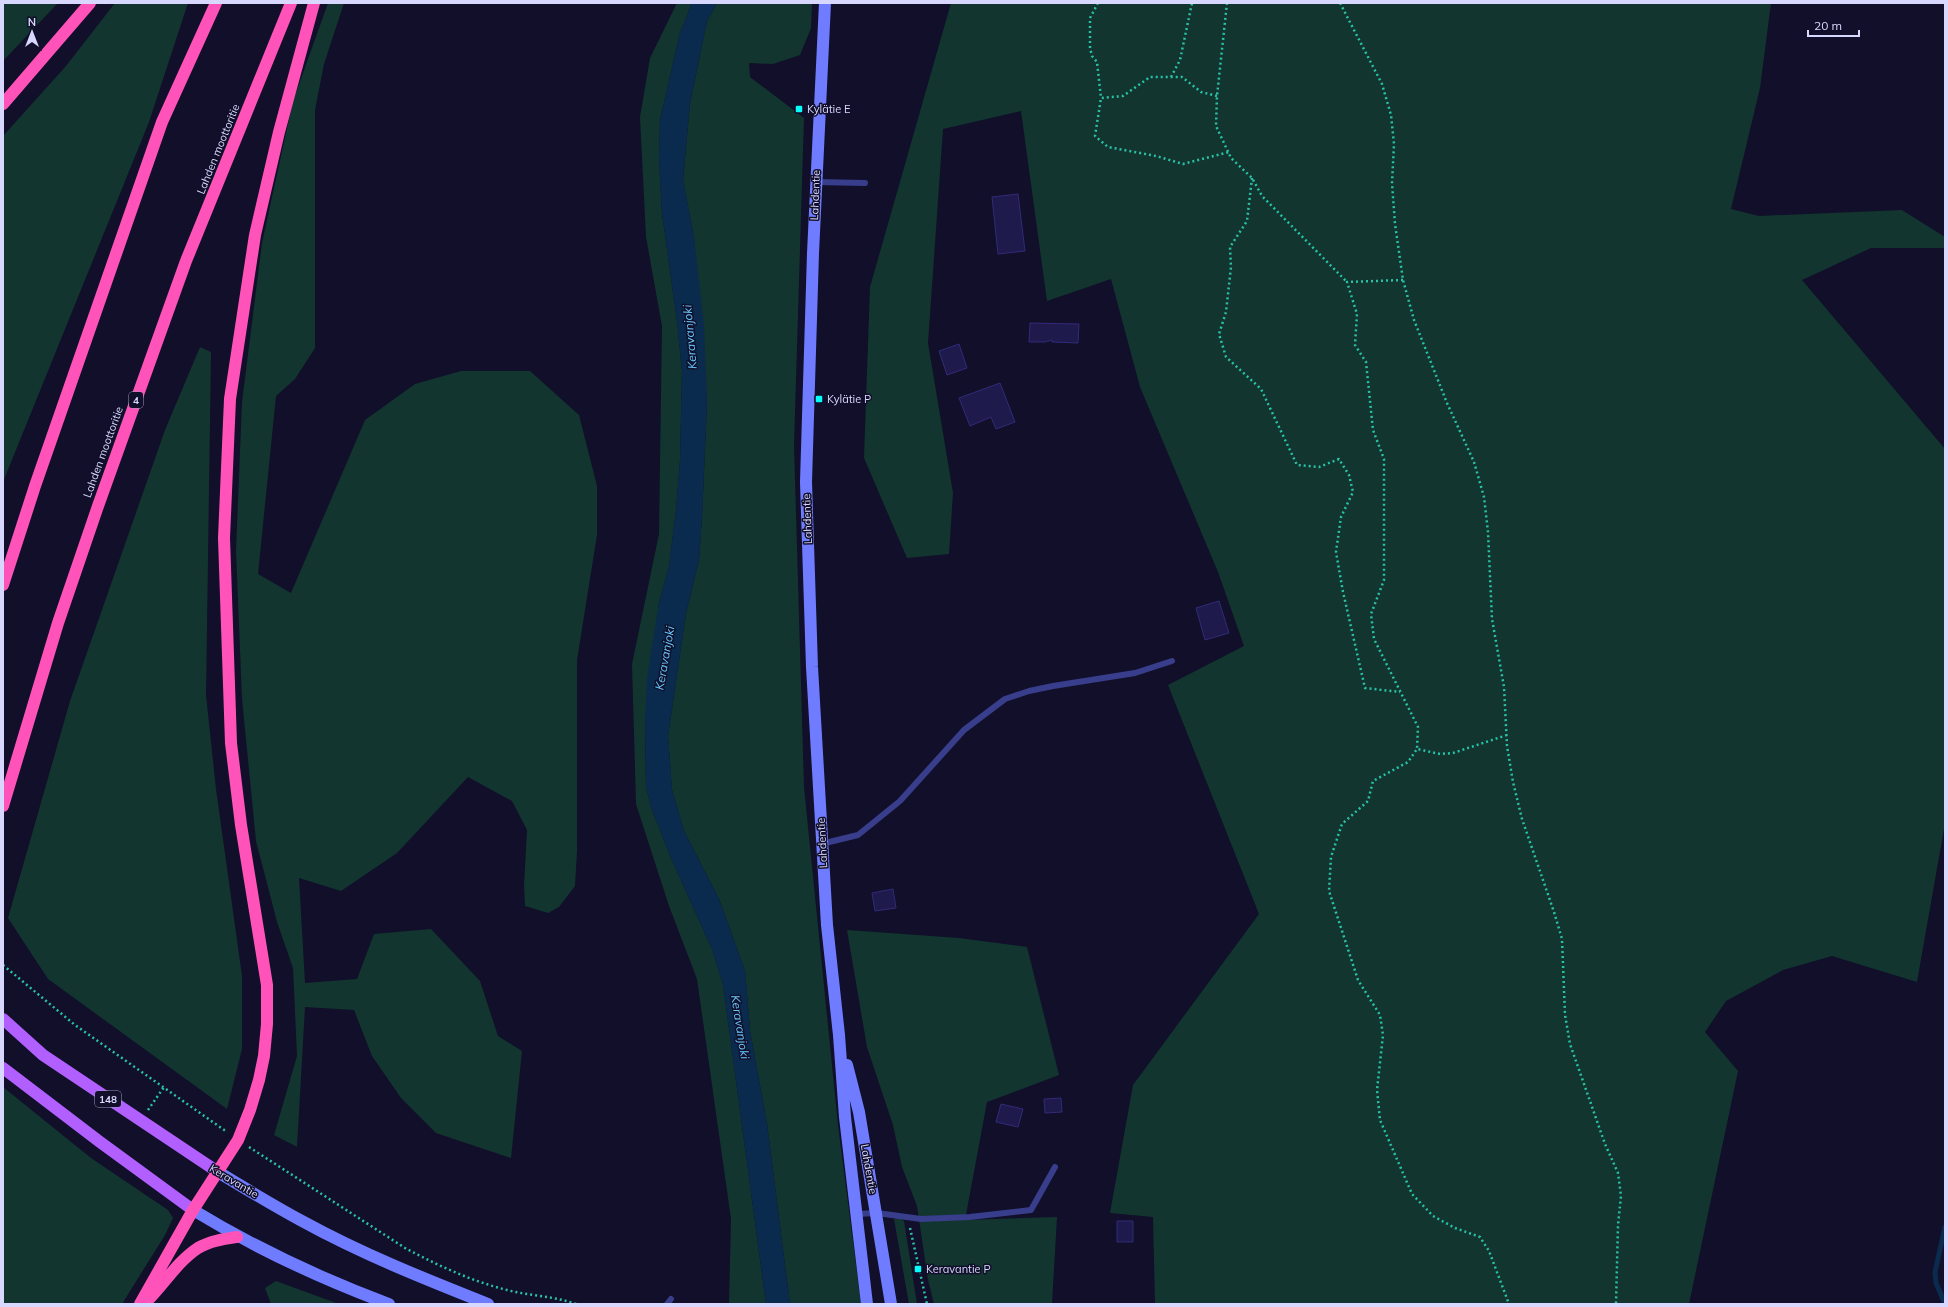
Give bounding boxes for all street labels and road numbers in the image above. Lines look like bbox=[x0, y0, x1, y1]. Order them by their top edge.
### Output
street label: Lahden moottoritie bbox=[194, 102, 242, 196]
street label: Lahdentie bbox=[807, 169, 823, 220]
road number: 4 bbox=[129, 392, 143, 408]
street label: Lahden moottoritie bbox=[80, 405, 126, 499]
street label: Lahdentie bbox=[799, 493, 815, 544]
street label: Lahdentie bbox=[814, 817, 830, 869]
road number: 148 bbox=[95, 1091, 121, 1107]
street label: Lahdentie bbox=[858, 1143, 880, 1195]
street label: Keravantie bbox=[207, 1161, 261, 1201]

